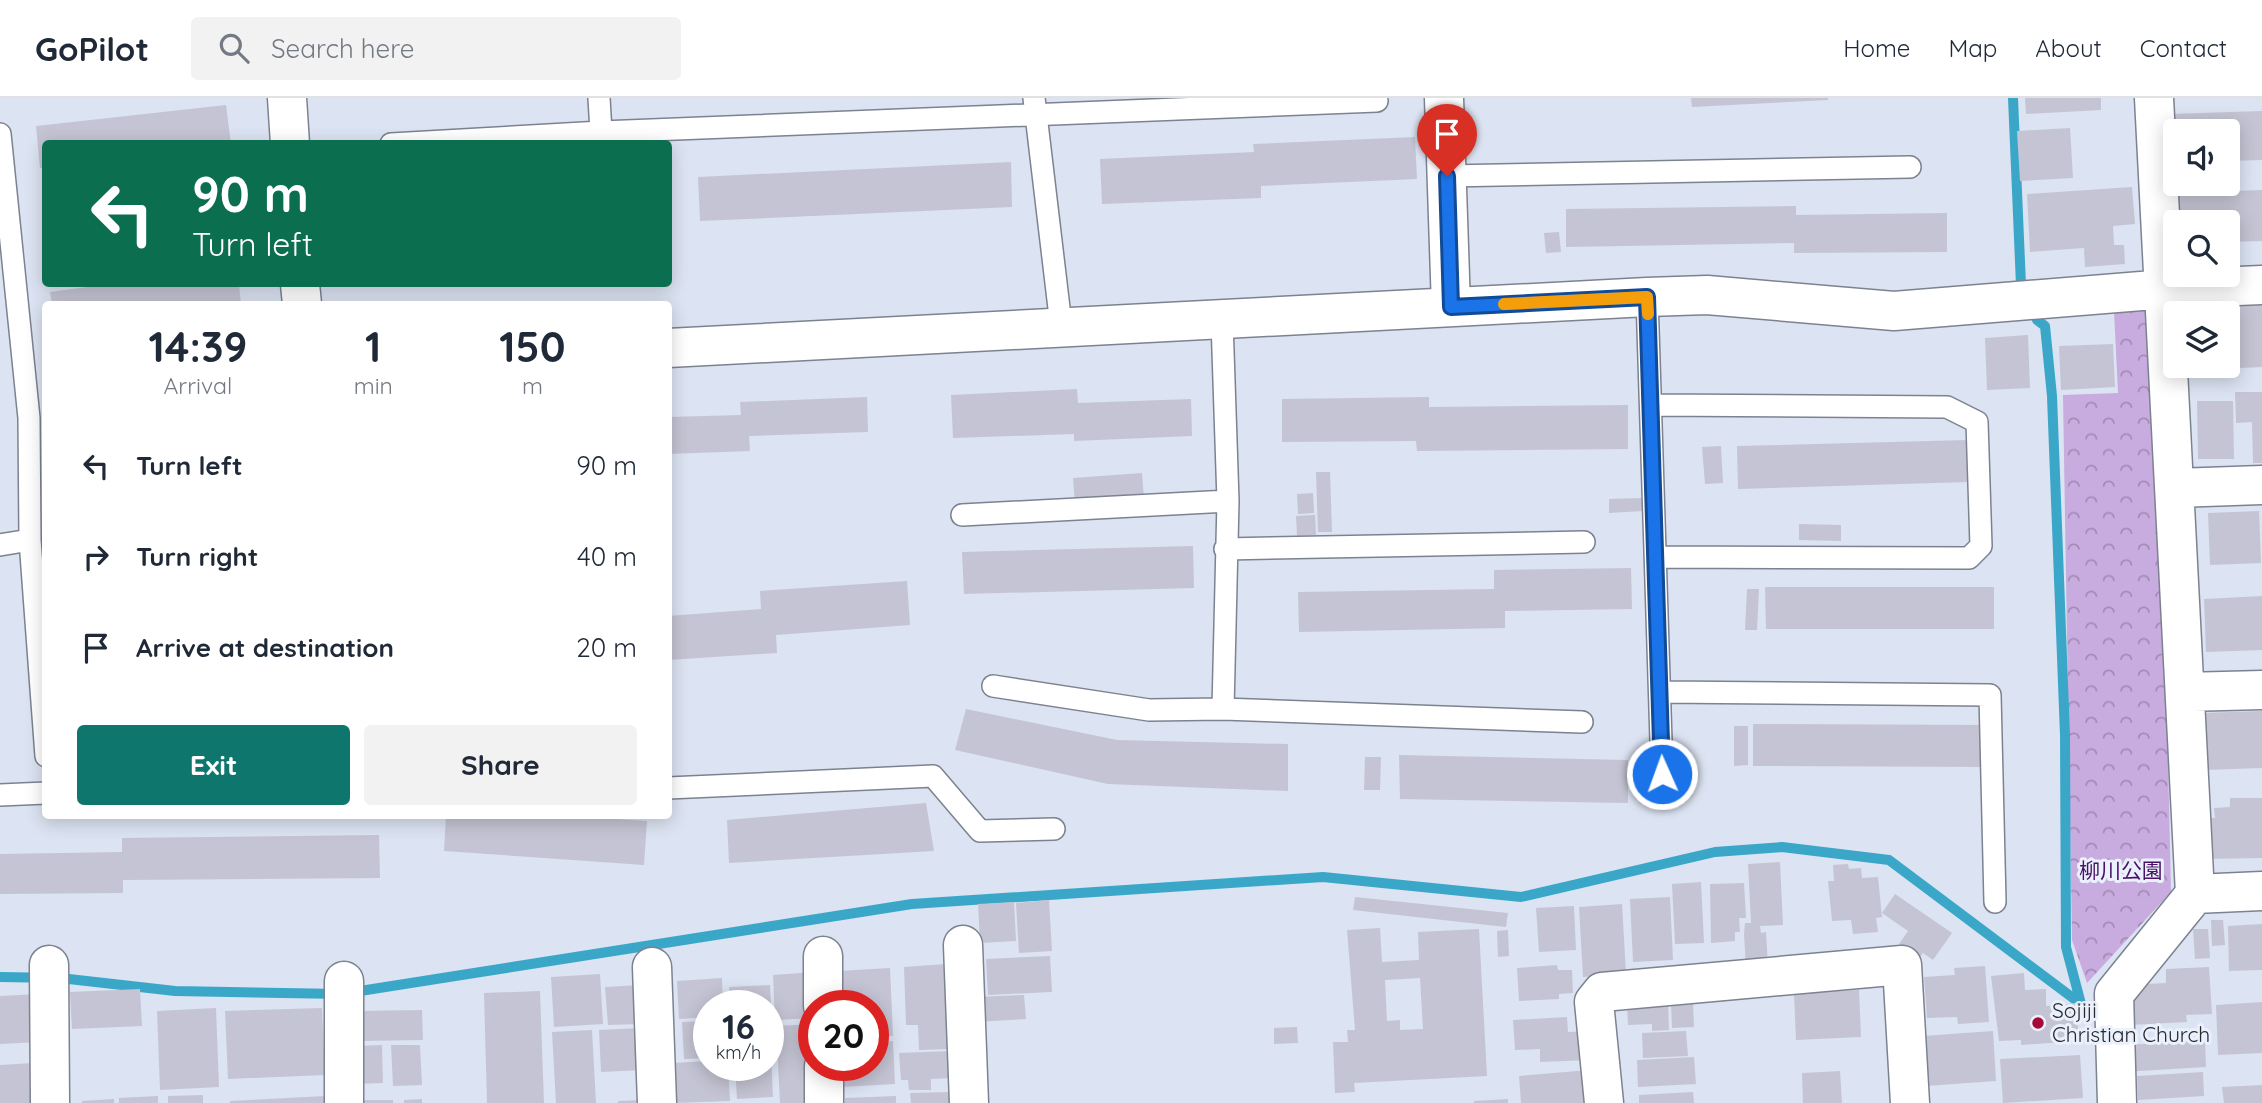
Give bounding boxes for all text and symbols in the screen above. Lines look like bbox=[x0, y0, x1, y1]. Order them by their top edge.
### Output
search box bbox=[191, 17, 681, 80]
text: GoPilot bbox=[35, 28, 149, 69]
icon: search bbox=[215, 29, 253, 67]
text: Search here bbox=[271, 32, 414, 65]
text: Home bbox=[1843, 33, 1910, 63]
text: Map bbox=[1948, 33, 1997, 63]
text: About bbox=[2035, 33, 2102, 63]
text: Contact bbox=[2140, 33, 2227, 63]
pin bbox=[1417, 104, 1477, 176]
icon: arrive bbox=[1428, 115, 1466, 153]
map controls bbox=[2163, 119, 2240, 378]
button: sound bbox=[2163, 119, 2240, 196]
text: 90 m bbox=[192, 163, 309, 224]
icon: left bbox=[77, 168, 168, 259]
button: search bbox=[2163, 210, 2240, 287]
text: Turn left bbox=[192, 224, 313, 264]
button: layers bbox=[2163, 301, 2240, 378]
text: 14:39 bbox=[148, 320, 247, 373]
text: 1 bbox=[365, 320, 381, 373]
text: 150 bbox=[499, 320, 566, 373]
text: Arrival bbox=[163, 371, 232, 400]
text: min bbox=[354, 371, 393, 400]
text: m bbox=[522, 371, 543, 400]
icon: left bbox=[77, 447, 115, 485]
text: Turn left bbox=[136, 449, 243, 482]
text: 90 m bbox=[576, 449, 637, 482]
icon: right bbox=[77, 538, 115, 576]
text: Turn right bbox=[136, 540, 258, 573]
text: 40 m bbox=[577, 540, 637, 573]
icon: arrive bbox=[77, 629, 115, 667]
text: Arrive at destination bbox=[136, 631, 394, 664]
text: 20 m bbox=[576, 631, 637, 664]
button: Exit bbox=[77, 725, 350, 805]
button: Share bbox=[364, 725, 637, 805]
position arrow bbox=[1625, 737, 1699, 811]
park label: 柳川公園 bbox=[2079, 857, 2163, 883]
speed limit sign: 20 bbox=[798, 990, 889, 1081]
place label: Sojiji Christian Church bbox=[2052, 997, 2210, 1047]
text: 16 bbox=[722, 1004, 755, 1048]
marker: Sojiji Christian Church bbox=[2030, 1015, 2046, 1031]
text: km/h bbox=[716, 1041, 761, 1064]

